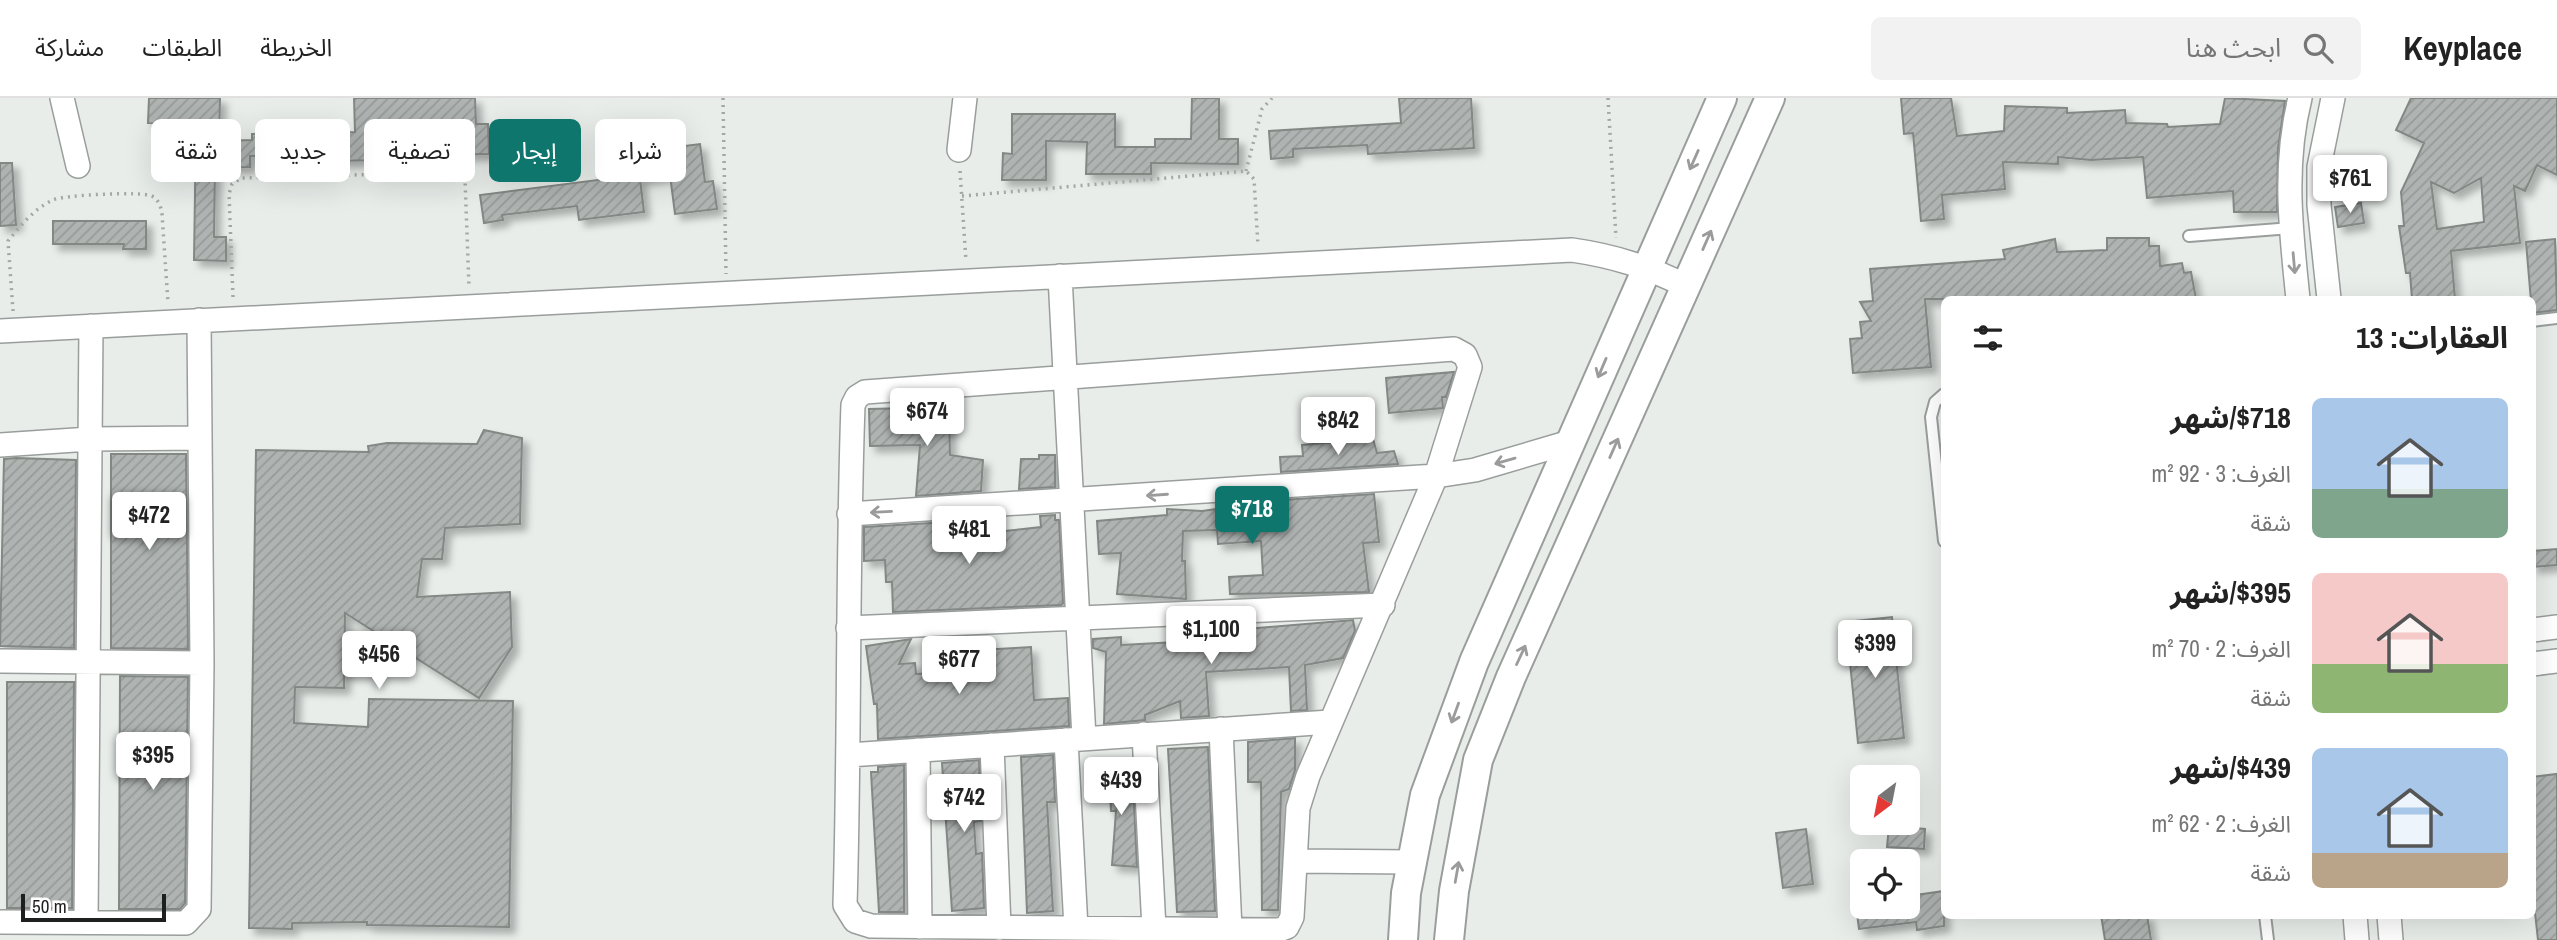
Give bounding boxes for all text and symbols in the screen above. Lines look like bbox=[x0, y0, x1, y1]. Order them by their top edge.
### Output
search box bbox=[1871, 17, 2361, 80]
text: Keyplace bbox=[2403, 26, 2522, 70]
icon: search bbox=[2299, 29, 2337, 67]
text: ابحث هنا bbox=[2186, 30, 2281, 65]
text: مشاركة bbox=[35, 31, 104, 63]
text: الطبقات bbox=[142, 31, 222, 63]
text: الخريطة bbox=[260, 31, 332, 63]
chip: شقة bbox=[151, 119, 241, 182]
chip: جديد bbox=[255, 119, 350, 182]
chip: تصفية bbox=[364, 119, 475, 182]
chip: إيجار bbox=[489, 119, 581, 182]
chip: شراء bbox=[595, 119, 686, 182]
one-way arrow bbox=[1686, 149, 1700, 170]
pin: $761 bbox=[2309, 156, 2391, 215]
text: $761 bbox=[2329, 162, 2371, 193]
one-way arrow bbox=[1701, 230, 1714, 251]
one-way arrow bbox=[2288, 251, 2301, 274]
text: العقارات: 13 bbox=[2356, 317, 2508, 357]
icon: filters bbox=[1969, 319, 2007, 357]
one-way arrow bbox=[1595, 357, 1608, 379]
pin: $674 bbox=[886, 388, 968, 448]
text: $674 bbox=[906, 395, 948, 426]
text: $718/شهر bbox=[2170, 397, 2291, 437]
pin: $842 bbox=[1297, 398, 1379, 457]
text: $842 bbox=[1317, 404, 1359, 435]
icon: home bbox=[2368, 426, 2452, 510]
one-way arrow bbox=[1608, 438, 1621, 459]
one-way arrow bbox=[1494, 455, 1516, 468]
text: الغرف: 3 · 92 m² bbox=[2152, 458, 2291, 489]
pin: $718 bbox=[1211, 486, 1293, 546]
one-way arrow bbox=[1146, 489, 1169, 502]
pin: $472 bbox=[108, 492, 190, 552]
text: $718 bbox=[1231, 493, 1273, 524]
text: $472 bbox=[128, 499, 170, 530]
one-way arrow bbox=[870, 506, 893, 519]
pin: $481 bbox=[928, 506, 1010, 566]
text: شقة bbox=[2250, 507, 2291, 538]
text: $481 bbox=[948, 513, 990, 544]
text: $395/شهر bbox=[2170, 572, 2291, 612]
icon: home bbox=[2368, 601, 2452, 685]
pin: $1,100 bbox=[1154, 606, 1268, 666]
text: $1,100 bbox=[1182, 613, 1240, 644]
pin: $399 bbox=[1834, 620, 1916, 680]
text: $399 bbox=[1854, 627, 1896, 658]
pin: $456 bbox=[338, 632, 420, 691]
text: الغرف: 2 · 70 m² bbox=[2152, 633, 2291, 664]
pin: $677 bbox=[918, 636, 1000, 696]
text: $456 bbox=[358, 638, 400, 669]
text: $677 bbox=[938, 643, 980, 674]
one-way arrow bbox=[1515, 645, 1528, 666]
text: شقة bbox=[2250, 682, 2291, 713]
one-way arrow bbox=[1448, 702, 1461, 724]
pin: $395 bbox=[112, 732, 194, 792]
text: $395 bbox=[132, 739, 174, 770]
text: $439/شهر bbox=[2170, 747, 2291, 787]
pin: $439 bbox=[1080, 758, 1162, 817]
text: $439 bbox=[1100, 764, 1142, 795]
north arrow bbox=[1850, 765, 1920, 835]
map controls bbox=[1850, 765, 1920, 919]
pin: $742 bbox=[923, 774, 1005, 834]
icon: home bbox=[2368, 776, 2452, 860]
text: $742 bbox=[943, 781, 985, 812]
text: الغرف: 2 · 62 m² bbox=[2152, 808, 2291, 839]
button: locate bbox=[1850, 849, 1920, 919]
text: شقة bbox=[2250, 857, 2291, 888]
one-way arrow bbox=[1451, 861, 1465, 884]
scale bar bbox=[21, 891, 166, 923]
text: 50 m bbox=[32, 893, 67, 919]

